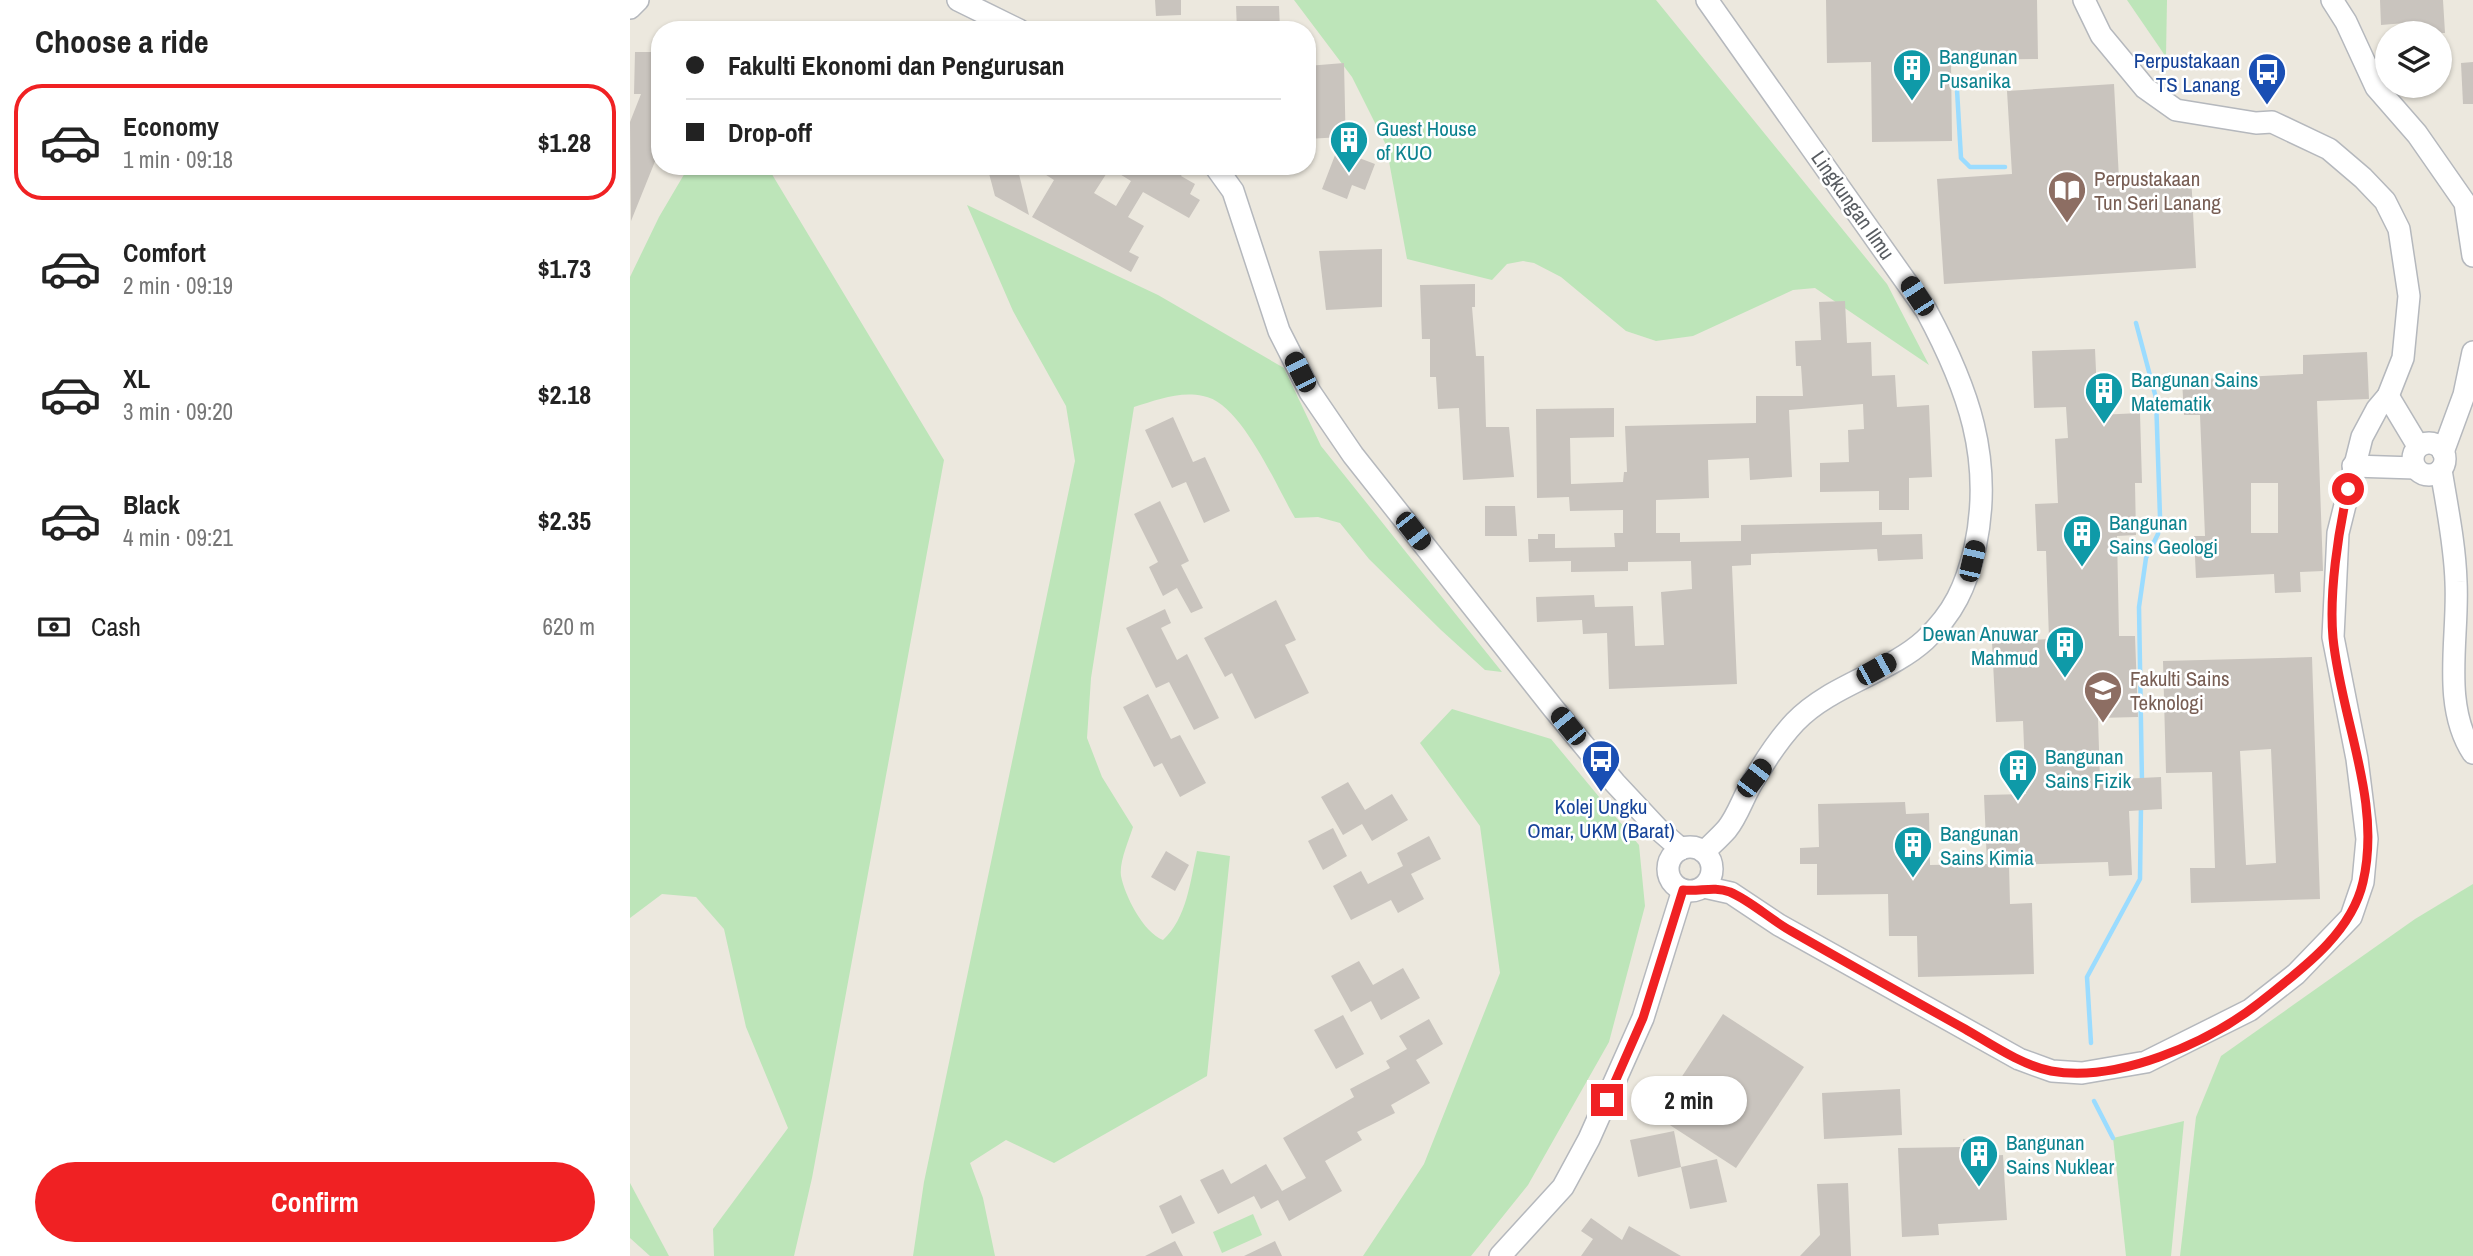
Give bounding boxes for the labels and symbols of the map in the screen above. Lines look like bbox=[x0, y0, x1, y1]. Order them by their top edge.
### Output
place label: Bangunan Pusanika bbox=[1939, 42, 2018, 95]
place label: Perpustakaan TS Lanang bbox=[2134, 46, 2240, 99]
building icon: Bangunan Pusanika bbox=[1891, 47, 1933, 102]
bus stop icon: Perpustakaan TS Lanang bbox=[2246, 51, 2288, 106]
place label: Guest House of KUO bbox=[1376, 114, 1477, 167]
building icon: Guest House of KUO bbox=[1328, 119, 1370, 174]
street label: Lingkungan Ilmu bbox=[1805, 145, 1901, 265]
place label: Perpustakaan Tun Seri Lanang bbox=[2094, 164, 2221, 217]
library icon: Perpustakaan Tun Seri Lanang bbox=[2046, 169, 2088, 224]
car bbox=[1897, 273, 1938, 319]
car bbox=[1282, 349, 1319, 395]
place label: Bangunan Sains Matematik bbox=[2131, 365, 2258, 418]
building icon: Bangunan Sains Matematik bbox=[2083, 370, 2125, 425]
route start bbox=[2332, 473, 2364, 505]
car bbox=[1392, 508, 1435, 554]
place label: Bangunan Sains Geologi bbox=[2109, 508, 2218, 561]
building icon: Bangunan Sains Geologi bbox=[2061, 513, 2103, 568]
car bbox=[1958, 538, 1987, 584]
place label: Dewan Anuwar Mahmud bbox=[1922, 619, 2038, 672]
building icon: Dewan Anuwar Mahmud bbox=[2044, 624, 2086, 679]
car bbox=[1853, 650, 1900, 688]
place label: Fakulti Sains Teknologi bbox=[2130, 664, 2230, 717]
school or university icon: Fakulti Sains Teknologi bbox=[2082, 669, 2124, 724]
car bbox=[1547, 703, 1590, 749]
bus stop icon: Kolej Ungku Omar, UKM (Barat) bbox=[1580, 738, 1622, 793]
place label: Bangunan Sains Fizik bbox=[2045, 742, 2132, 795]
building icon: Bangunan Sains Fizik bbox=[1997, 747, 2039, 802]
car bbox=[1733, 755, 1776, 801]
place label: Kolej Ungku Omar, UKM (Barat) bbox=[1527, 792, 1675, 845]
place label: Bangunan Sains Kimia bbox=[1940, 819, 2034, 872]
building icon: Bangunan Sains Kimia bbox=[1892, 824, 1934, 879]
callout: 2 min bbox=[1632, 1076, 1747, 1124]
route end bbox=[1591, 1084, 1623, 1116]
place label: Bangunan Sains Nuklear bbox=[2006, 1128, 2114, 1181]
building icon: Bangunan Sains Nuklear bbox=[1958, 1133, 2000, 1188]

